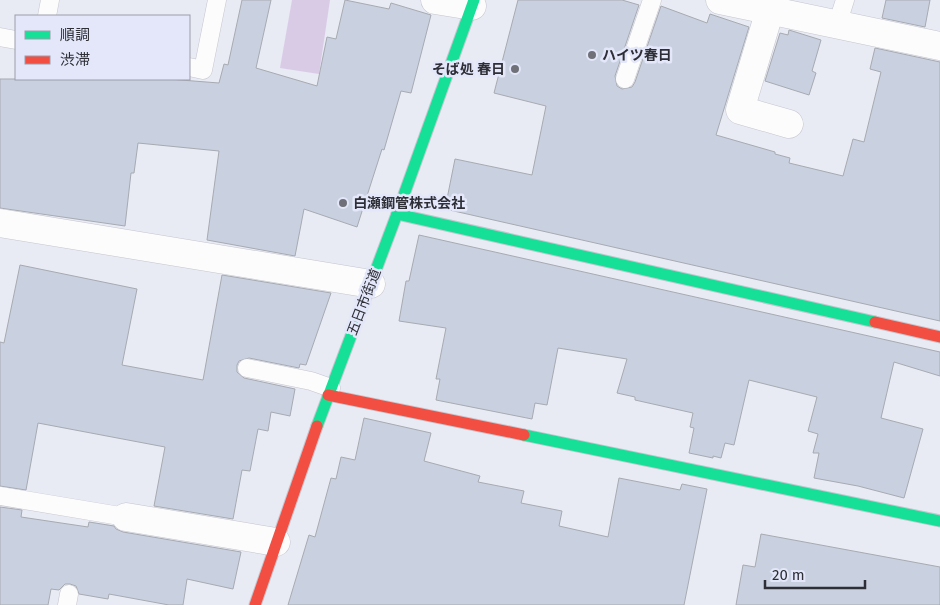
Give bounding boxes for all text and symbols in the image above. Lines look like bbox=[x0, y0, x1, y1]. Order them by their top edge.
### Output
legend bbox=[15, 15, 190, 80]
text: 順調 bbox=[60, 26, 90, 44]
place label: ハイツ春日 bbox=[602, 47, 672, 64]
marker: ハイツ春日 bbox=[586, 49, 598, 61]
text: 渋滞 bbox=[60, 51, 90, 69]
place label: そば処 春日 bbox=[432, 61, 505, 78]
marker: そば処 春日 bbox=[509, 63, 521, 75]
place label: 白瀬鋼管株式会社 bbox=[353, 195, 465, 212]
marker: 白瀬鋼管株式会社 bbox=[337, 197, 349, 209]
street label: 五日市街道 bbox=[344, 266, 384, 338]
scale bar bbox=[765, 558, 865, 590]
text: 20 m bbox=[772, 566, 805, 584]

